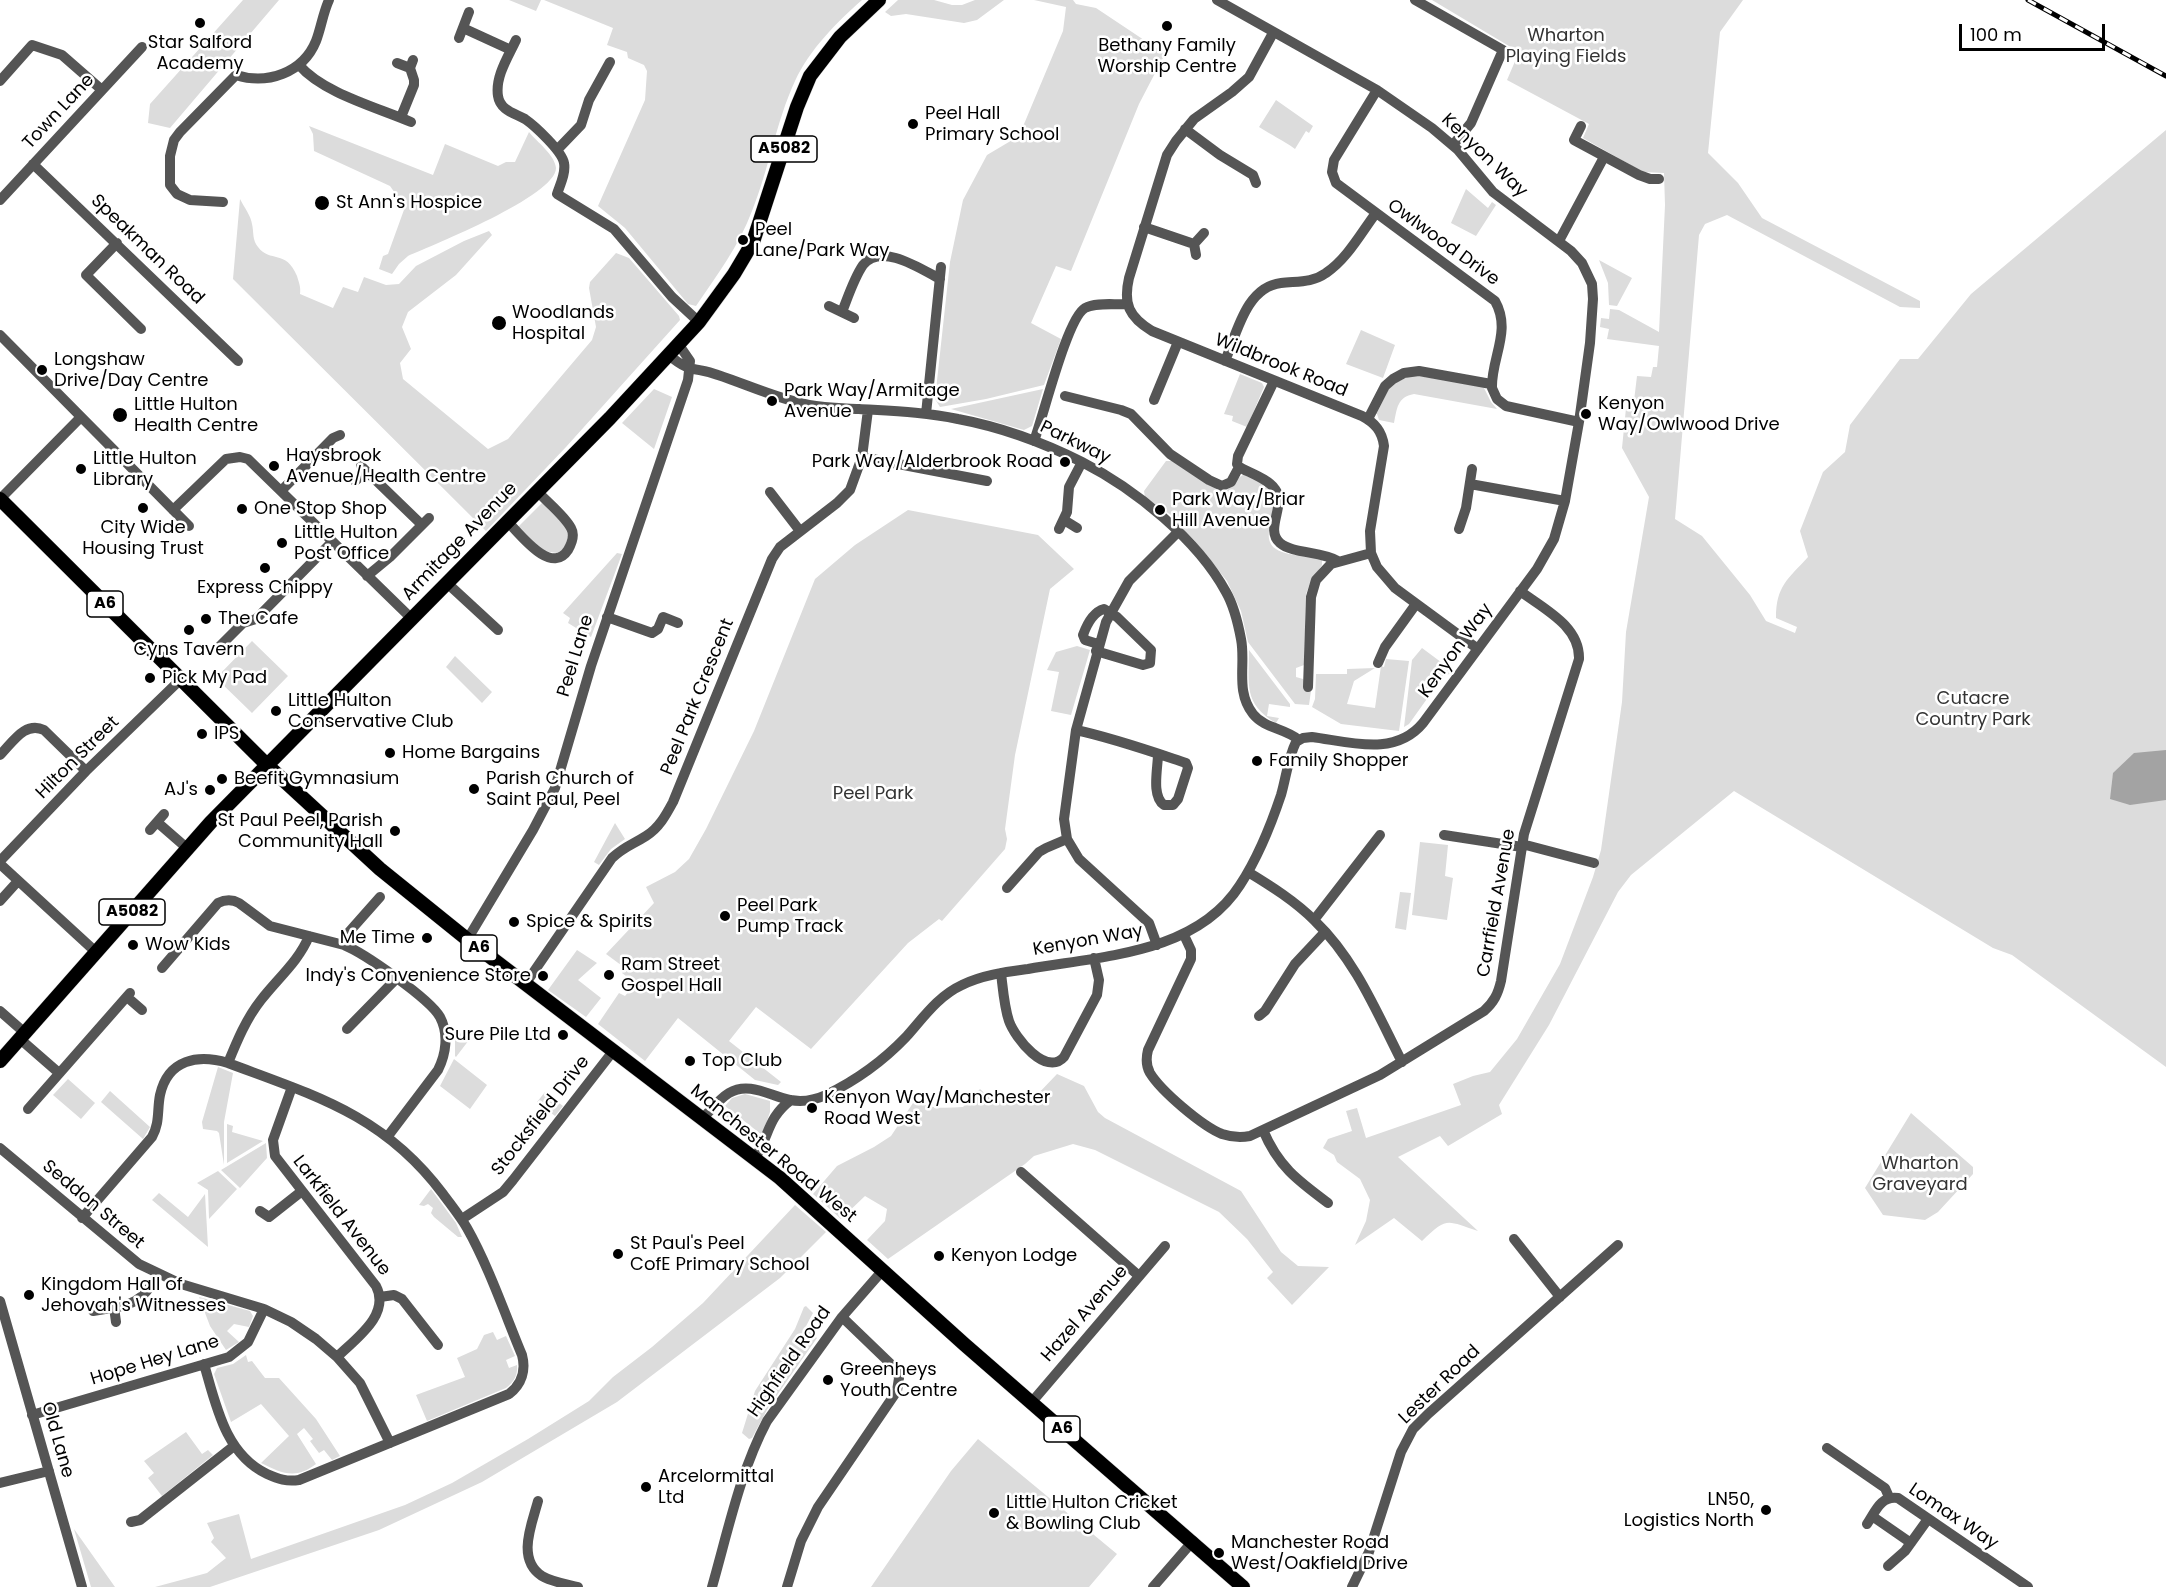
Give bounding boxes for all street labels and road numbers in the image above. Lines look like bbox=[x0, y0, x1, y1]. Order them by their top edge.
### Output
street label: Town Lane bbox=[19, 70, 99, 154]
street label: Kenyon Way bbox=[1436, 110, 1532, 202]
road number: A5082 bbox=[751, 136, 817, 162]
street label: Speakman Road bbox=[86, 190, 208, 310]
street label: Owlwood Drive bbox=[1383, 195, 1503, 291]
street label: Wildbrook Road bbox=[1211, 330, 1351, 402]
street label: Parkway bbox=[1036, 417, 1114, 469]
street label: Armitage Avenue bbox=[398, 478, 522, 606]
road number: A6 bbox=[87, 591, 123, 617]
street label: Kenyon Way bbox=[1415, 600, 1497, 702]
street label: Peel Lane bbox=[553, 612, 599, 700]
street label: Peel Park Crescent bbox=[657, 616, 739, 778]
street label: Hilton Street bbox=[32, 712, 124, 804]
street label: Carrfield Avenue bbox=[1473, 827, 1521, 979]
road number: A5082 bbox=[99, 899, 165, 925]
street label: Kenyon Way bbox=[1031, 921, 1145, 961]
road number: A6 bbox=[461, 935, 497, 961]
street label: Stocksfield Drive bbox=[487, 1052, 595, 1180]
street label: Manchester Road West bbox=[685, 1080, 861, 1228]
street label: Larkfield Avenue bbox=[287, 1152, 395, 1280]
street label: Seddon Street bbox=[38, 1156, 148, 1254]
street label: Hazel Avenue bbox=[1037, 1261, 1133, 1367]
street label: Highfield Road bbox=[744, 1302, 836, 1422]
street label: Hope Hey Lane bbox=[88, 1331, 222, 1391]
street label: Lester Road bbox=[1395, 1341, 1485, 1429]
street label: Old Lane bbox=[36, 1399, 78, 1481]
road number: A6 bbox=[1044, 1416, 1080, 1442]
street label: Lomax Way bbox=[1904, 1479, 2002, 1555]

